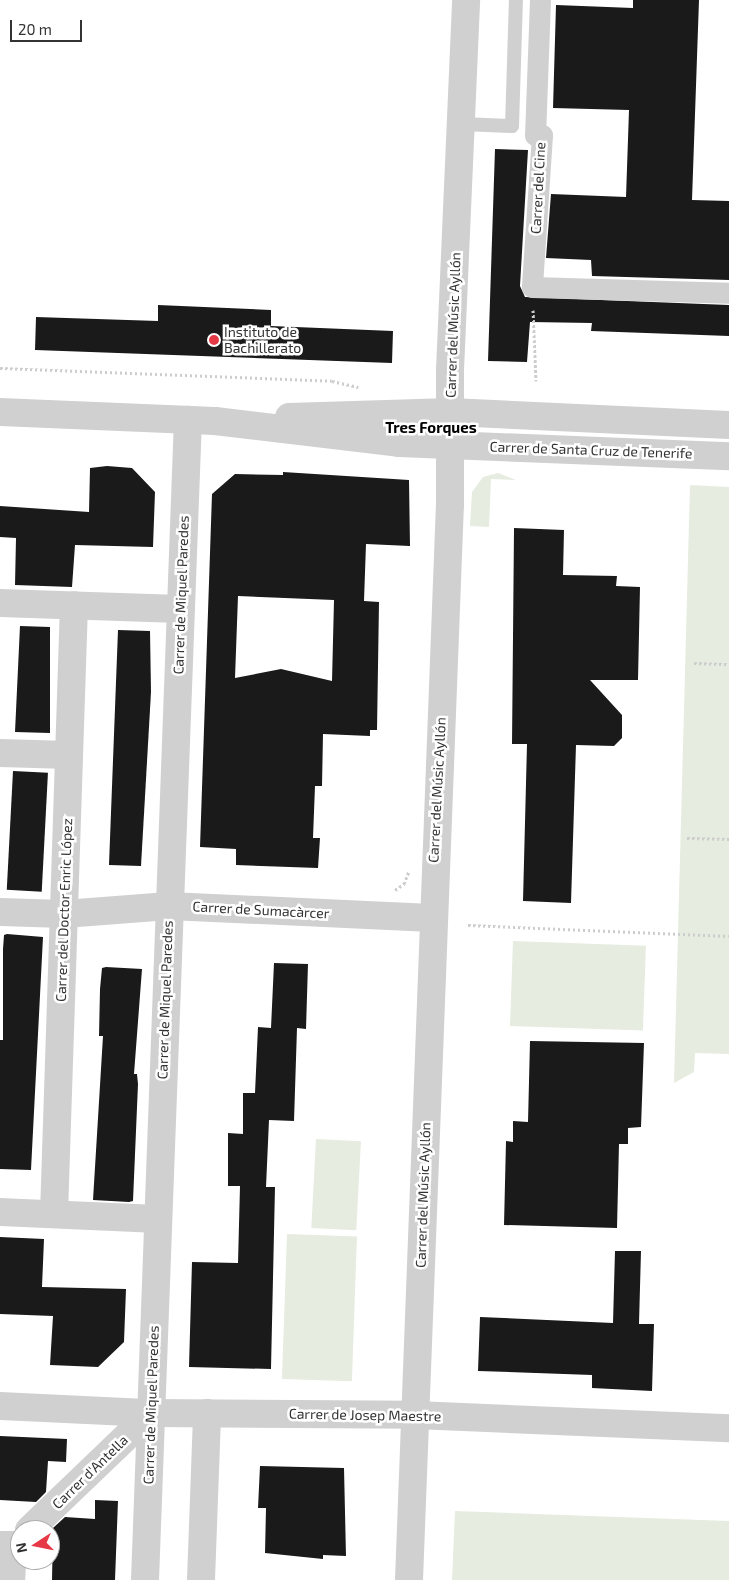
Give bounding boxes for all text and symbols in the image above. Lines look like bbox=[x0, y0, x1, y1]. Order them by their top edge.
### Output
scale bar bbox=[12, 10, 85, 42]
text: 20 m bbox=[18, 20, 52, 38]
street label: Carrer del Cine bbox=[527, 141, 549, 235]
street label: Carrer del Músic Ayllón bbox=[442, 251, 464, 399]
place label: Instituto de Bachillerato bbox=[224, 324, 301, 357]
marker: Instituto de Bachillerato bbox=[208, 334, 220, 346]
district label: Tres Forques bbox=[385, 419, 477, 437]
street label: Carrer de Santa Cruz de Tenerife bbox=[489, 438, 693, 462]
street label: Carrer de Miquel Paredes bbox=[170, 515, 192, 675]
street label: Carrer del Músic Ayllón bbox=[425, 716, 449, 864]
street label: Carrer del Doctor Enric López bbox=[52, 817, 76, 1003]
street label: Carrer de Sumacàrcer bbox=[192, 898, 330, 922]
street label: Carrer de Miquel Paredes bbox=[154, 920, 176, 1080]
street label: Carrer del Músic Ayllón bbox=[412, 1121, 434, 1269]
street label: Carrer de Miquel Paredes bbox=[140, 1325, 162, 1485]
street label: Carrer de Josep Maestre bbox=[288, 1405, 442, 1425]
street label: Carrer d'Antella bbox=[49, 1432, 131, 1512]
north arrow bbox=[10, 1520, 60, 1570]
text: N bbox=[11, 1541, 30, 1554]

